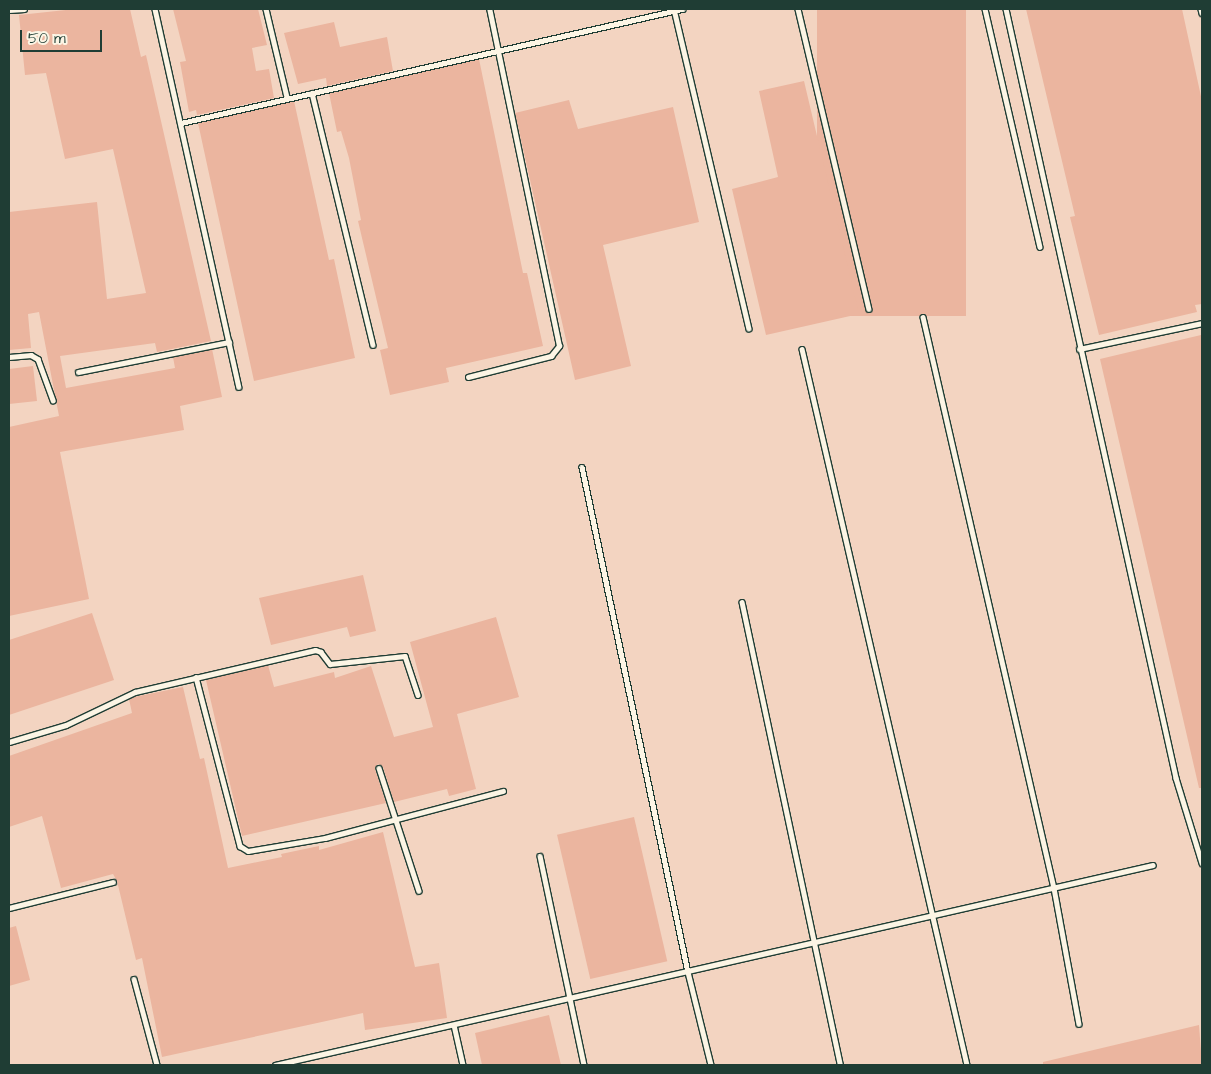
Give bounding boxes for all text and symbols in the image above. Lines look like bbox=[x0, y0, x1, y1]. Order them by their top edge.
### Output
scale bar bbox=[22, 20, 105, 52]
text: 50 m bbox=[28, 28, 66, 49]

